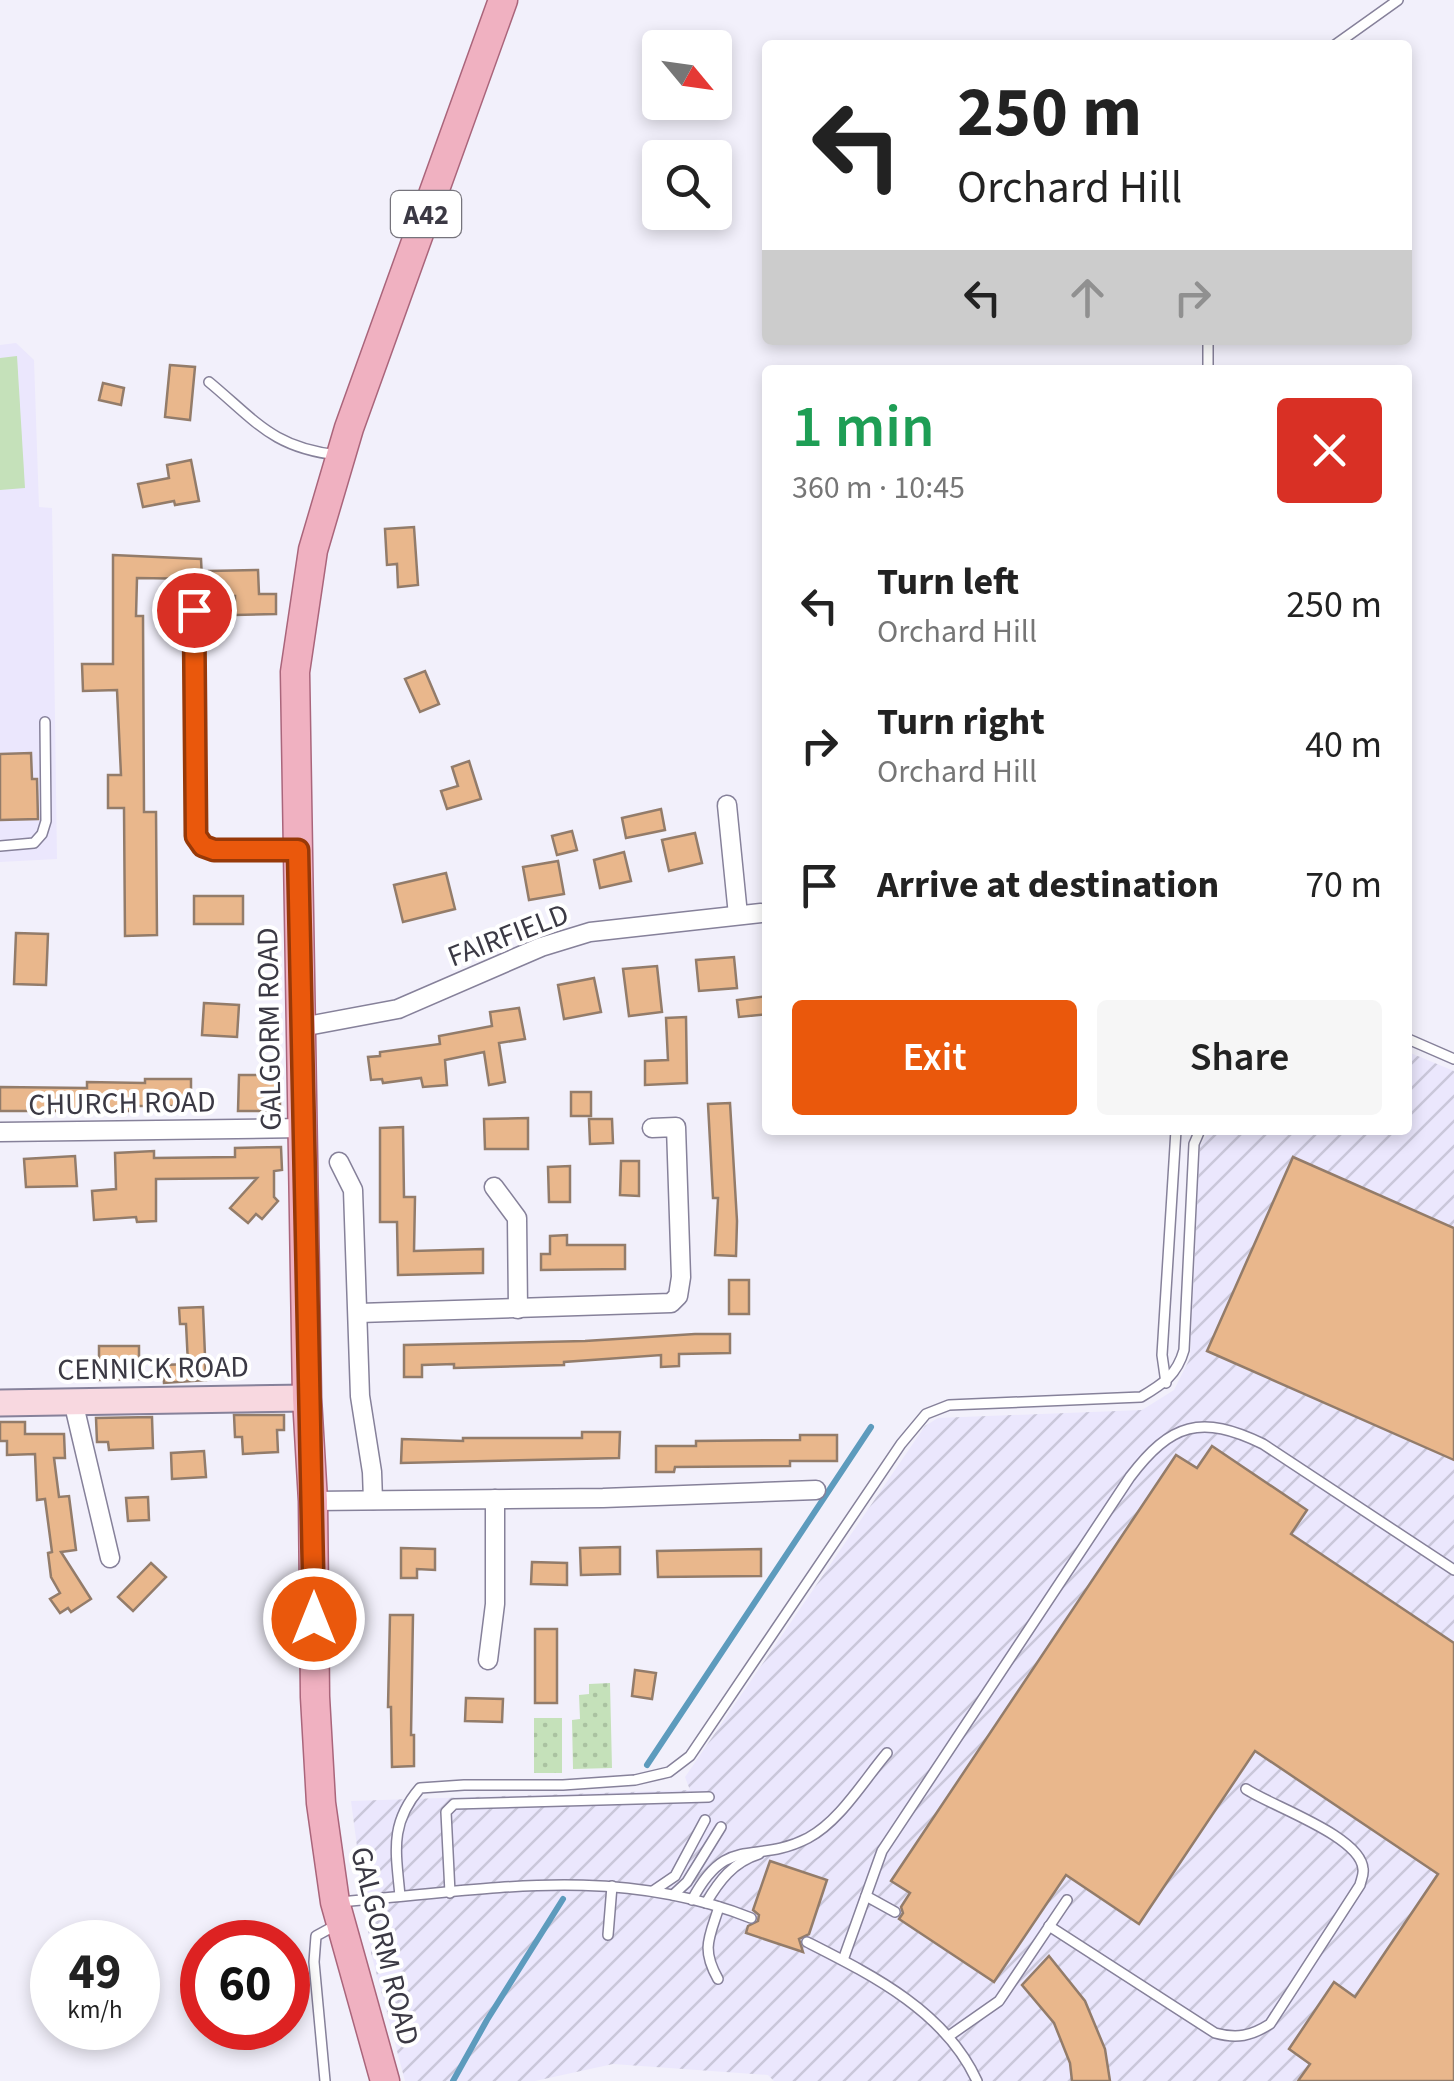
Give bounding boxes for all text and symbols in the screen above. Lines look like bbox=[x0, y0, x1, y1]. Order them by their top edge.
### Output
north arrow bbox=[642, 30, 732, 120]
map controls bbox=[642, 30, 732, 230]
text: 250 m bbox=[957, 63, 1142, 163]
icon: left bbox=[792, 80, 922, 210]
button: search bbox=[642, 140, 732, 230]
text: Orchard Hill bbox=[957, 156, 1182, 220]
road number: A42 bbox=[391, 191, 461, 237]
icon: left bbox=[955, 270, 1010, 325]
icon: ahead bbox=[1060, 270, 1115, 325]
icon: right bbox=[1165, 270, 1220, 325]
text: 1 min bbox=[792, 385, 935, 470]
button: close bbox=[1277, 398, 1382, 503]
text: 360 m · 10:45 bbox=[792, 465, 965, 511]
text: Turn left bbox=[877, 555, 1019, 609]
pin bbox=[152, 568, 237, 653]
icon: left bbox=[792, 578, 847, 633]
text: 250 m bbox=[1286, 578, 1382, 632]
icon: arrive bbox=[167, 583, 222, 638]
text: Orchard Hill bbox=[877, 609, 1037, 655]
text: Turn right bbox=[877, 695, 1045, 749]
icon: right bbox=[792, 718, 847, 773]
text: 40 m bbox=[1305, 718, 1382, 772]
text: Orchard Hill bbox=[877, 749, 1037, 795]
icon: arrive bbox=[792, 858, 847, 913]
text: Arrive at destination bbox=[877, 858, 1219, 912]
text: 70 m bbox=[1305, 858, 1382, 912]
street label: FAIRFIELD bbox=[441, 893, 575, 978]
street label: GALGORM ROAD bbox=[246, 927, 293, 1131]
button: Exit bbox=[792, 1000, 1077, 1115]
button: Share bbox=[1097, 1000, 1382, 1115]
street label: CHURCH ROAD bbox=[28, 1080, 216, 1127]
street label: CENNICK ROAD bbox=[57, 1345, 249, 1392]
position arrow bbox=[262, 1567, 366, 1671]
street label: GALGORM ROAD bbox=[339, 1842, 430, 2050]
speed limit sign: 60 bbox=[180, 1920, 310, 2050]
text: 49 bbox=[69, 1937, 121, 2008]
text: km/h bbox=[67, 1992, 123, 2028]

